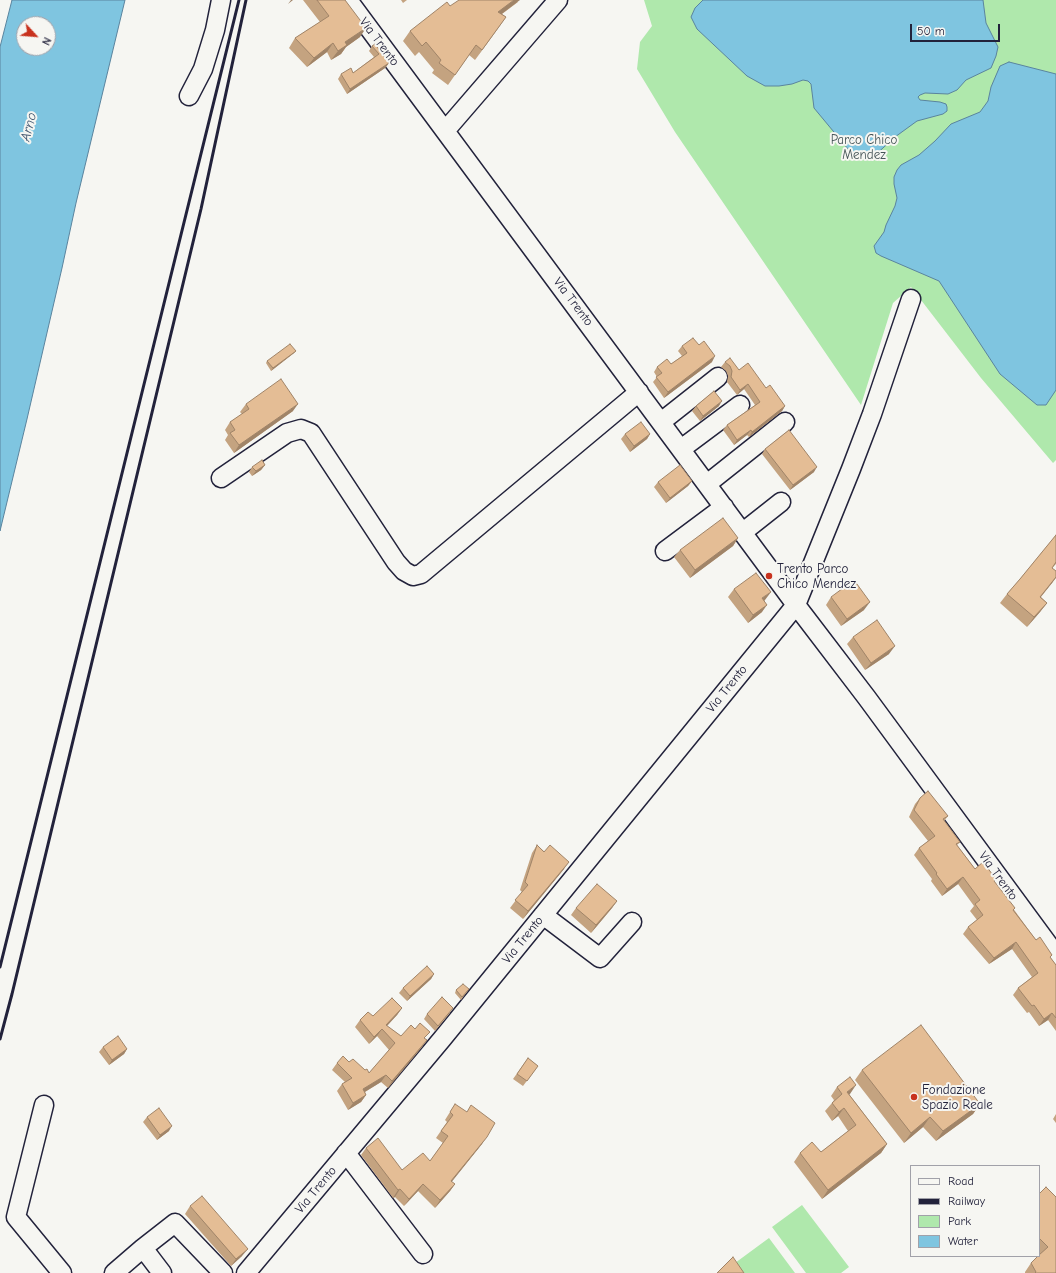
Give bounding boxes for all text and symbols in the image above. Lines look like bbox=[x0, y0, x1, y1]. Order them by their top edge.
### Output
street label: Via Trento bbox=[356, 15, 402, 69]
north arrow bbox=[16, 16, 56, 56]
scale bar bbox=[912, 16, 1002, 42]
text: 50 m bbox=[917, 24, 945, 38]
text: N bbox=[39, 35, 54, 47]
water label: Arno bbox=[17, 111, 41, 143]
park label: Parco Chico Mendez bbox=[831, 132, 897, 163]
street label: Via Trento bbox=[550, 275, 596, 329]
place label: Trento Parco Chico Mendez bbox=[777, 561, 856, 592]
marker: Trento Parco Chico Mendez bbox=[764, 571, 774, 581]
street label: Via Trento bbox=[703, 662, 751, 716]
street label: Via Trento bbox=[975, 849, 1021, 903]
street label: Via Trento bbox=[499, 913, 547, 967]
place label: Fondazione Spazio Reale bbox=[922, 1082, 993, 1113]
marker: Fondazione Spazio Reale bbox=[909, 1092, 919, 1102]
street label: Via Trento bbox=[292, 1163, 340, 1217]
legend bbox=[910, 1165, 1040, 1257]
text: Road bbox=[948, 1174, 974, 1188]
text: Railway bbox=[948, 1194, 985, 1208]
text: Park bbox=[948, 1214, 971, 1228]
text: Water bbox=[948, 1234, 978, 1248]

